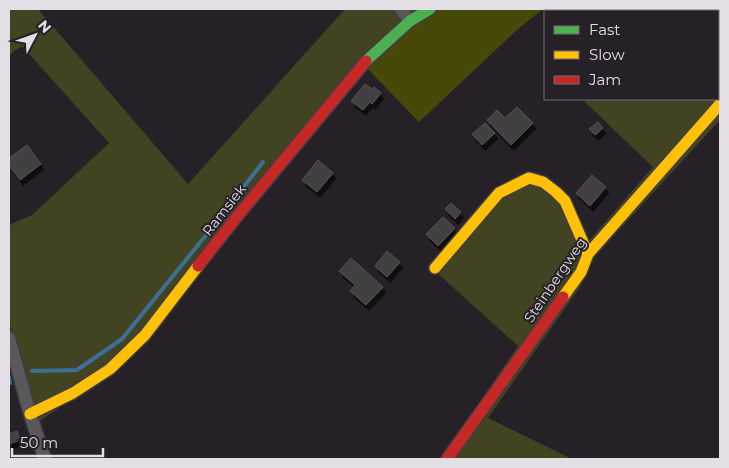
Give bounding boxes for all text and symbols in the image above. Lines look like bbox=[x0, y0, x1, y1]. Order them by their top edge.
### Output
north arrow bbox=[10, 10, 60, 60]
legend bbox=[544, 10, 719, 100]
text: N bbox=[34, 16, 55, 37]
text: Fast bbox=[589, 20, 620, 39]
text: Slow bbox=[589, 45, 625, 64]
text: Jam bbox=[588, 70, 621, 89]
street label: Ramsiek bbox=[198, 180, 250, 239]
street label: Steinbergweg bbox=[520, 234, 590, 326]
scale bar bbox=[12, 426, 104, 458]
text: 50 m bbox=[20, 433, 58, 452]

